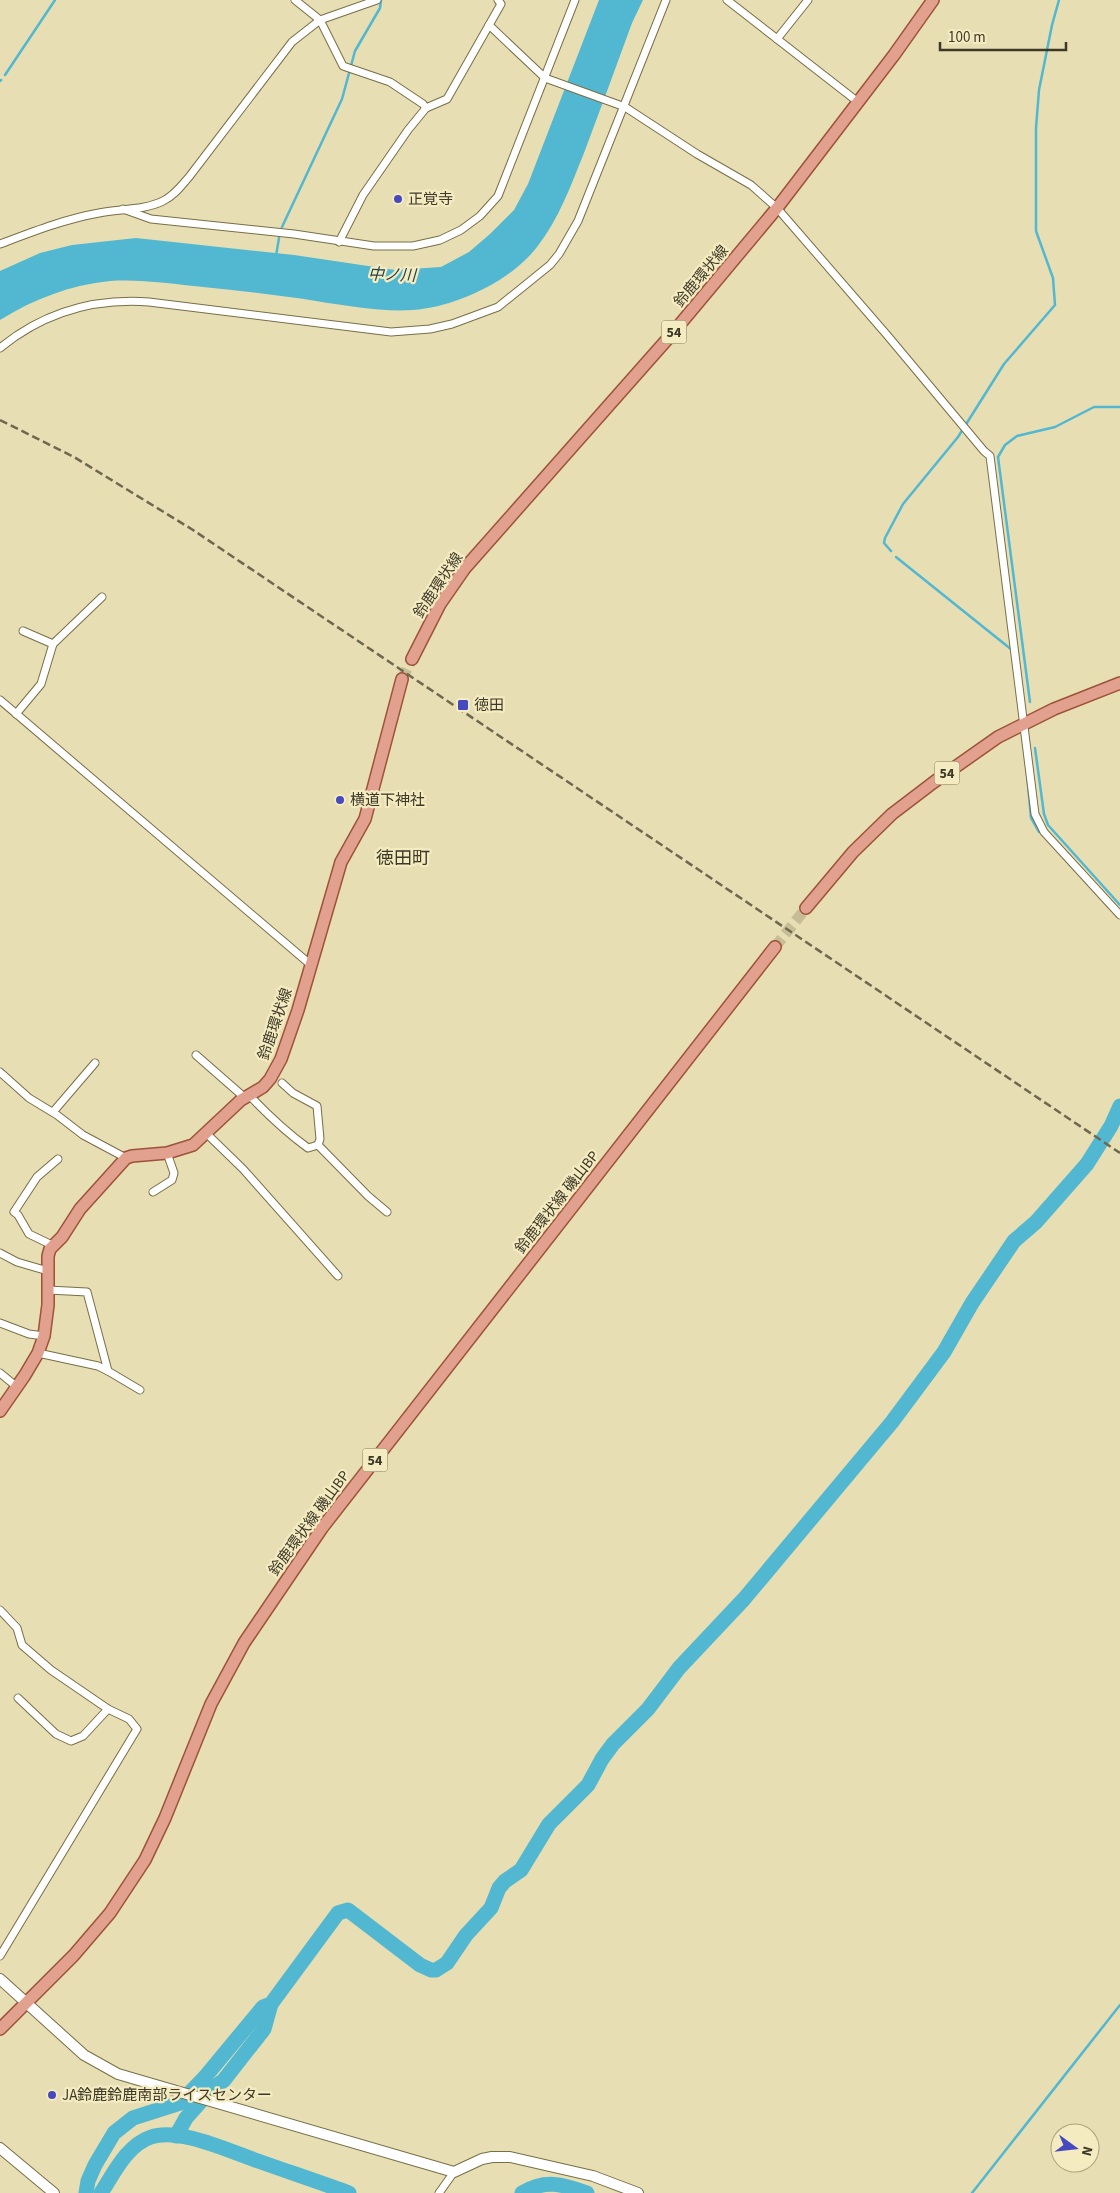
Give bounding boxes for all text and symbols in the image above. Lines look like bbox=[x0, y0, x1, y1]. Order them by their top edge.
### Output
scale bar bbox=[940, 20, 1066, 52]
text: 100 m bbox=[948, 27, 986, 48]
place label: 正覚寺 bbox=[408, 189, 453, 210]
marker: 正覚寺 bbox=[392, 193, 404, 205]
street label: 鈴鹿環状線 bbox=[669, 241, 734, 312]
water label: 中ノ川 bbox=[368, 263, 418, 287]
road number: 54 bbox=[662, 321, 686, 344]
street label: 鈴鹿環状線 bbox=[409, 548, 468, 622]
place label: 徳田 bbox=[474, 695, 504, 716]
marker: 徳田 bbox=[456, 698, 470, 712]
road number: 54 bbox=[934, 761, 960, 784]
place label: 横道下神社 bbox=[350, 790, 425, 811]
marker: 横道下神社 bbox=[334, 794, 346, 806]
district label: 徳田町 bbox=[376, 846, 430, 871]
street label: 鈴鹿環状線 bbox=[253, 985, 298, 1063]
street label: 鈴鹿環状線 磯山BP bbox=[511, 1146, 604, 1258]
road number: 54 bbox=[362, 1448, 388, 1472]
street label: 鈴鹿環状線 磯山BP bbox=[264, 1466, 355, 1580]
place label: JA鈴鹿鈴鹿南部ライスセンター bbox=[62, 2085, 272, 2106]
marker: JA鈴鹿鈴鹿南部ライスセンター bbox=[46, 2089, 58, 2101]
north arrow bbox=[1050, 2123, 1100, 2173]
text: N bbox=[1076, 2144, 1097, 2158]

